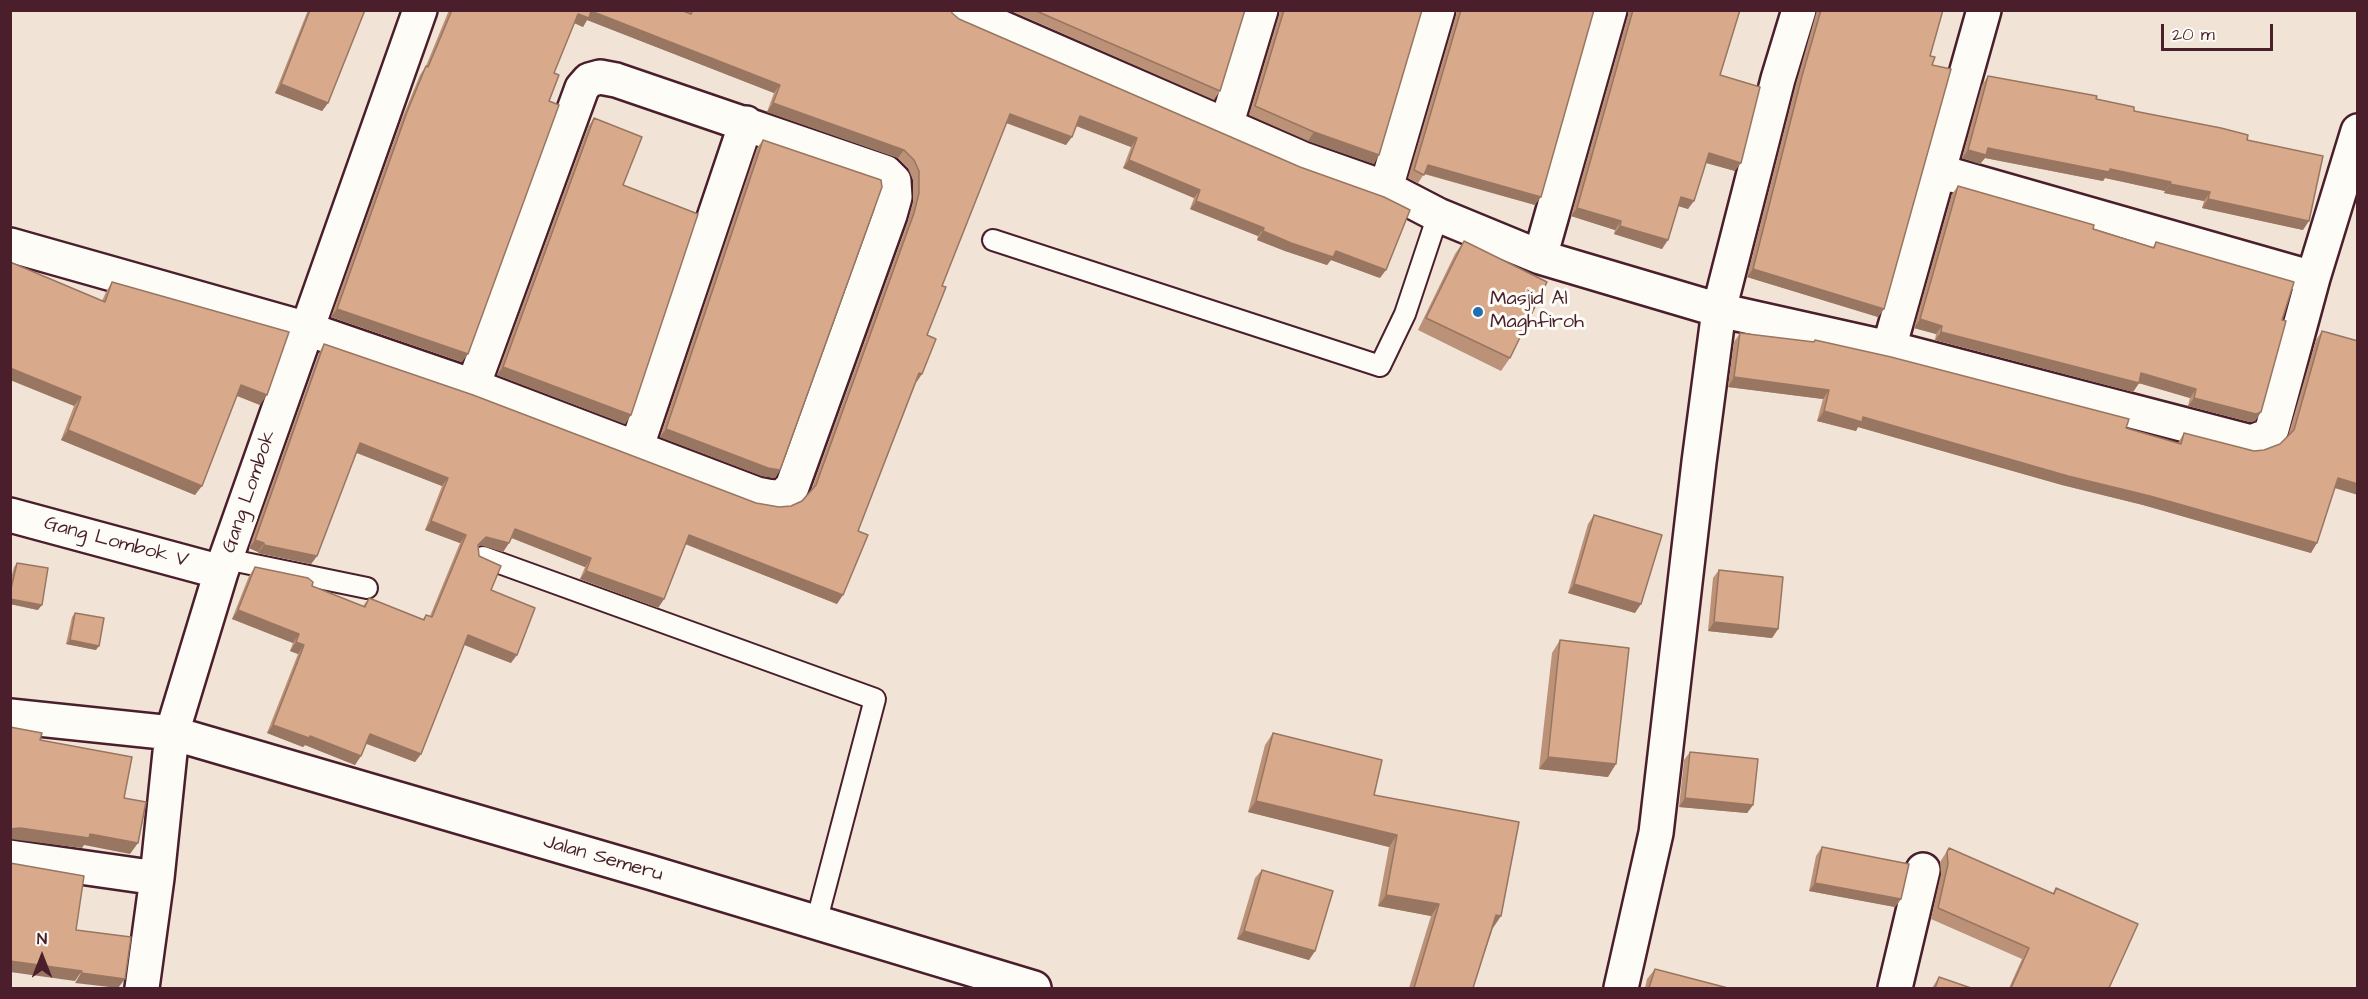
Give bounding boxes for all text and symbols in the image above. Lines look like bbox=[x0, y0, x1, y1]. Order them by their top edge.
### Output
scale bar bbox=[2164, 12, 2276, 50]
text: 20 m bbox=[2172, 22, 2215, 47]
place label: Masjid Al Maghfiroh bbox=[1490, 288, 1584, 335]
marker: Masjid Al Maghfiroh bbox=[1471, 305, 1485, 319]
street label: Gang Lombok bbox=[218, 428, 282, 556]
street label: Gang Lombok V bbox=[41, 512, 191, 574]
street label: Jalan Semeru bbox=[540, 830, 666, 888]
north arrow bbox=[12, 927, 72, 987]
text: N bbox=[37, 928, 47, 950]

